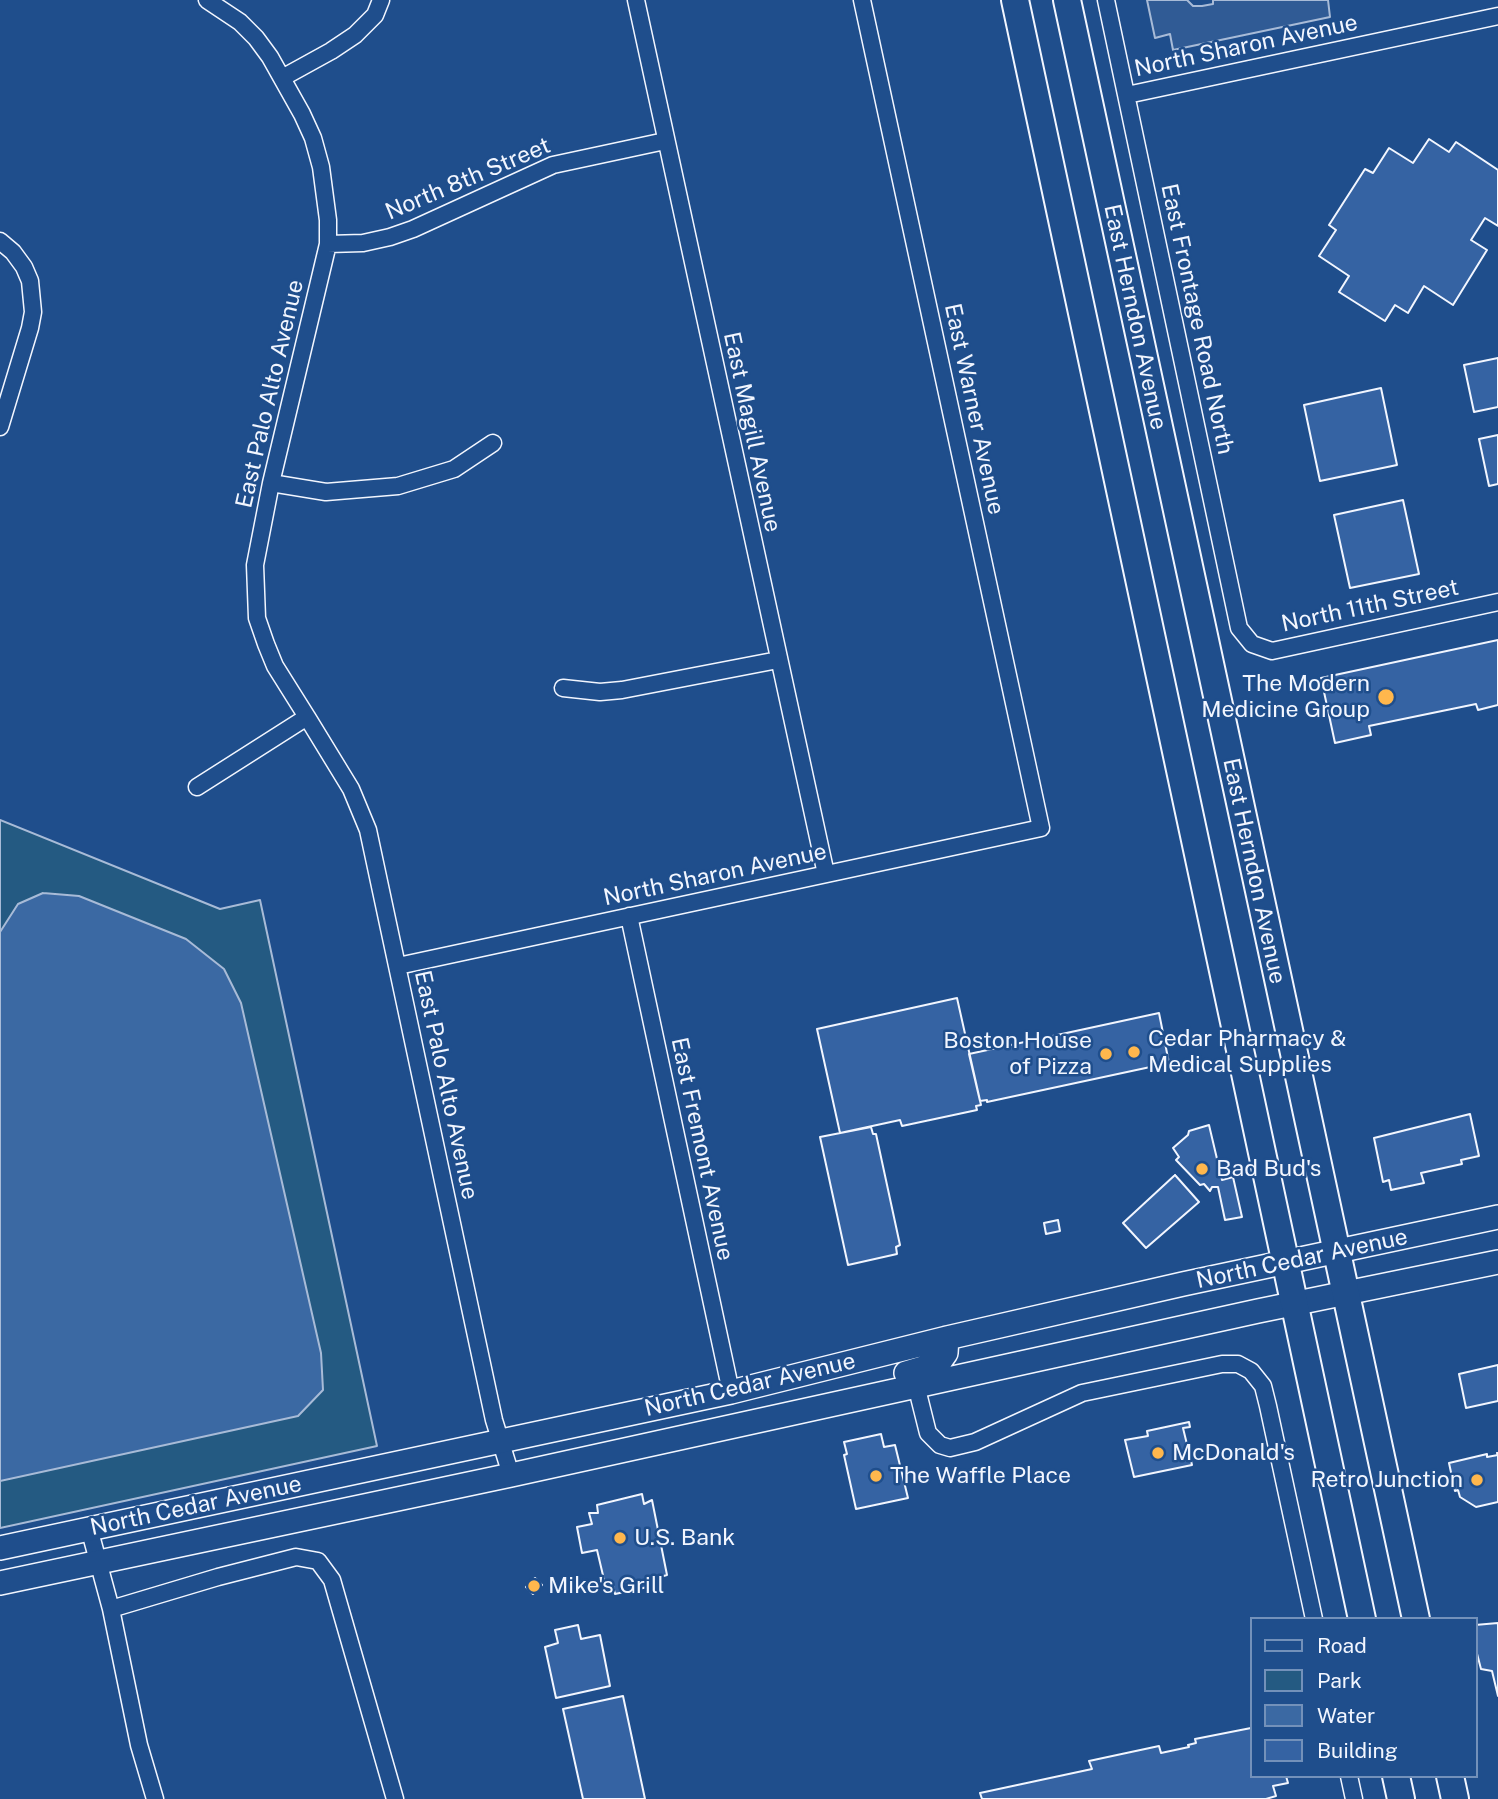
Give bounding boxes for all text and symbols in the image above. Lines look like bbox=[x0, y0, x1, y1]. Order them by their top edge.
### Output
street label: North Sharon Avenue bbox=[1132, 9, 1360, 83]
street label: North 8th Street bbox=[381, 132, 555, 226]
street label: East Frontage Road North bbox=[1155, 181, 1239, 457]
street label: East Herndon Avenue bbox=[1098, 202, 1172, 432]
street label: East Palo Alto Avenue bbox=[230, 277, 310, 511]
street label: East Warner Avenue bbox=[938, 301, 1010, 517]
street label: East Magill Avenue bbox=[717, 329, 787, 535]
street label: North 11th Street bbox=[1279, 574, 1461, 638]
place label: The Modern Medicine Group bbox=[1201, 670, 1370, 724]
marker: The Modern Medicine Group bbox=[1376, 687, 1396, 707]
street label: East Herndon Avenue bbox=[1217, 756, 1291, 986]
street label: North Sharon Avenue bbox=[601, 838, 829, 912]
street label: East Palo Alto Avenue bbox=[408, 968, 484, 1202]
place label: Cedar Pharmacy & Medical Supplies bbox=[1148, 1025, 1347, 1079]
place label: Boston House of Pizza bbox=[943, 1027, 1092, 1081]
street label: East Fremont Avenue bbox=[665, 1035, 739, 1263]
marker: Cedar Pharmacy & Medical Supplies bbox=[1126, 1044, 1142, 1060]
marker: Boston House of Pizza bbox=[1098, 1046, 1114, 1062]
place label: Bad Bud's bbox=[1216, 1155, 1321, 1183]
marker: Bad Bud's bbox=[1194, 1161, 1210, 1177]
street label: North Cedar Avenue bbox=[1194, 1223, 1410, 1295]
street label: North Cedar Avenue bbox=[642, 1347, 858, 1423]
place label: McDonald's bbox=[1172, 1439, 1295, 1467]
marker: McDonald's bbox=[1150, 1445, 1166, 1461]
place label: The Waffle Place bbox=[890, 1462, 1071, 1490]
place label: Retro Junction bbox=[1310, 1466, 1463, 1494]
marker: The Waffle Place bbox=[868, 1468, 884, 1484]
street label: North Cedar Avenue bbox=[88, 1470, 304, 1542]
marker: Retro Junction bbox=[1469, 1472, 1485, 1488]
place label: U.S. Bank bbox=[634, 1524, 735, 1552]
marker: U.S. Bank bbox=[612, 1530, 628, 1546]
place label: Mike's Grill bbox=[548, 1572, 665, 1600]
marker: Mike's Grill bbox=[526, 1578, 542, 1594]
legend bbox=[1250, 1617, 1477, 1778]
text: Road bbox=[1317, 1633, 1367, 1658]
text: Park bbox=[1317, 1668, 1362, 1693]
text: Water bbox=[1317, 1703, 1375, 1728]
text: Building bbox=[1317, 1738, 1398, 1763]

